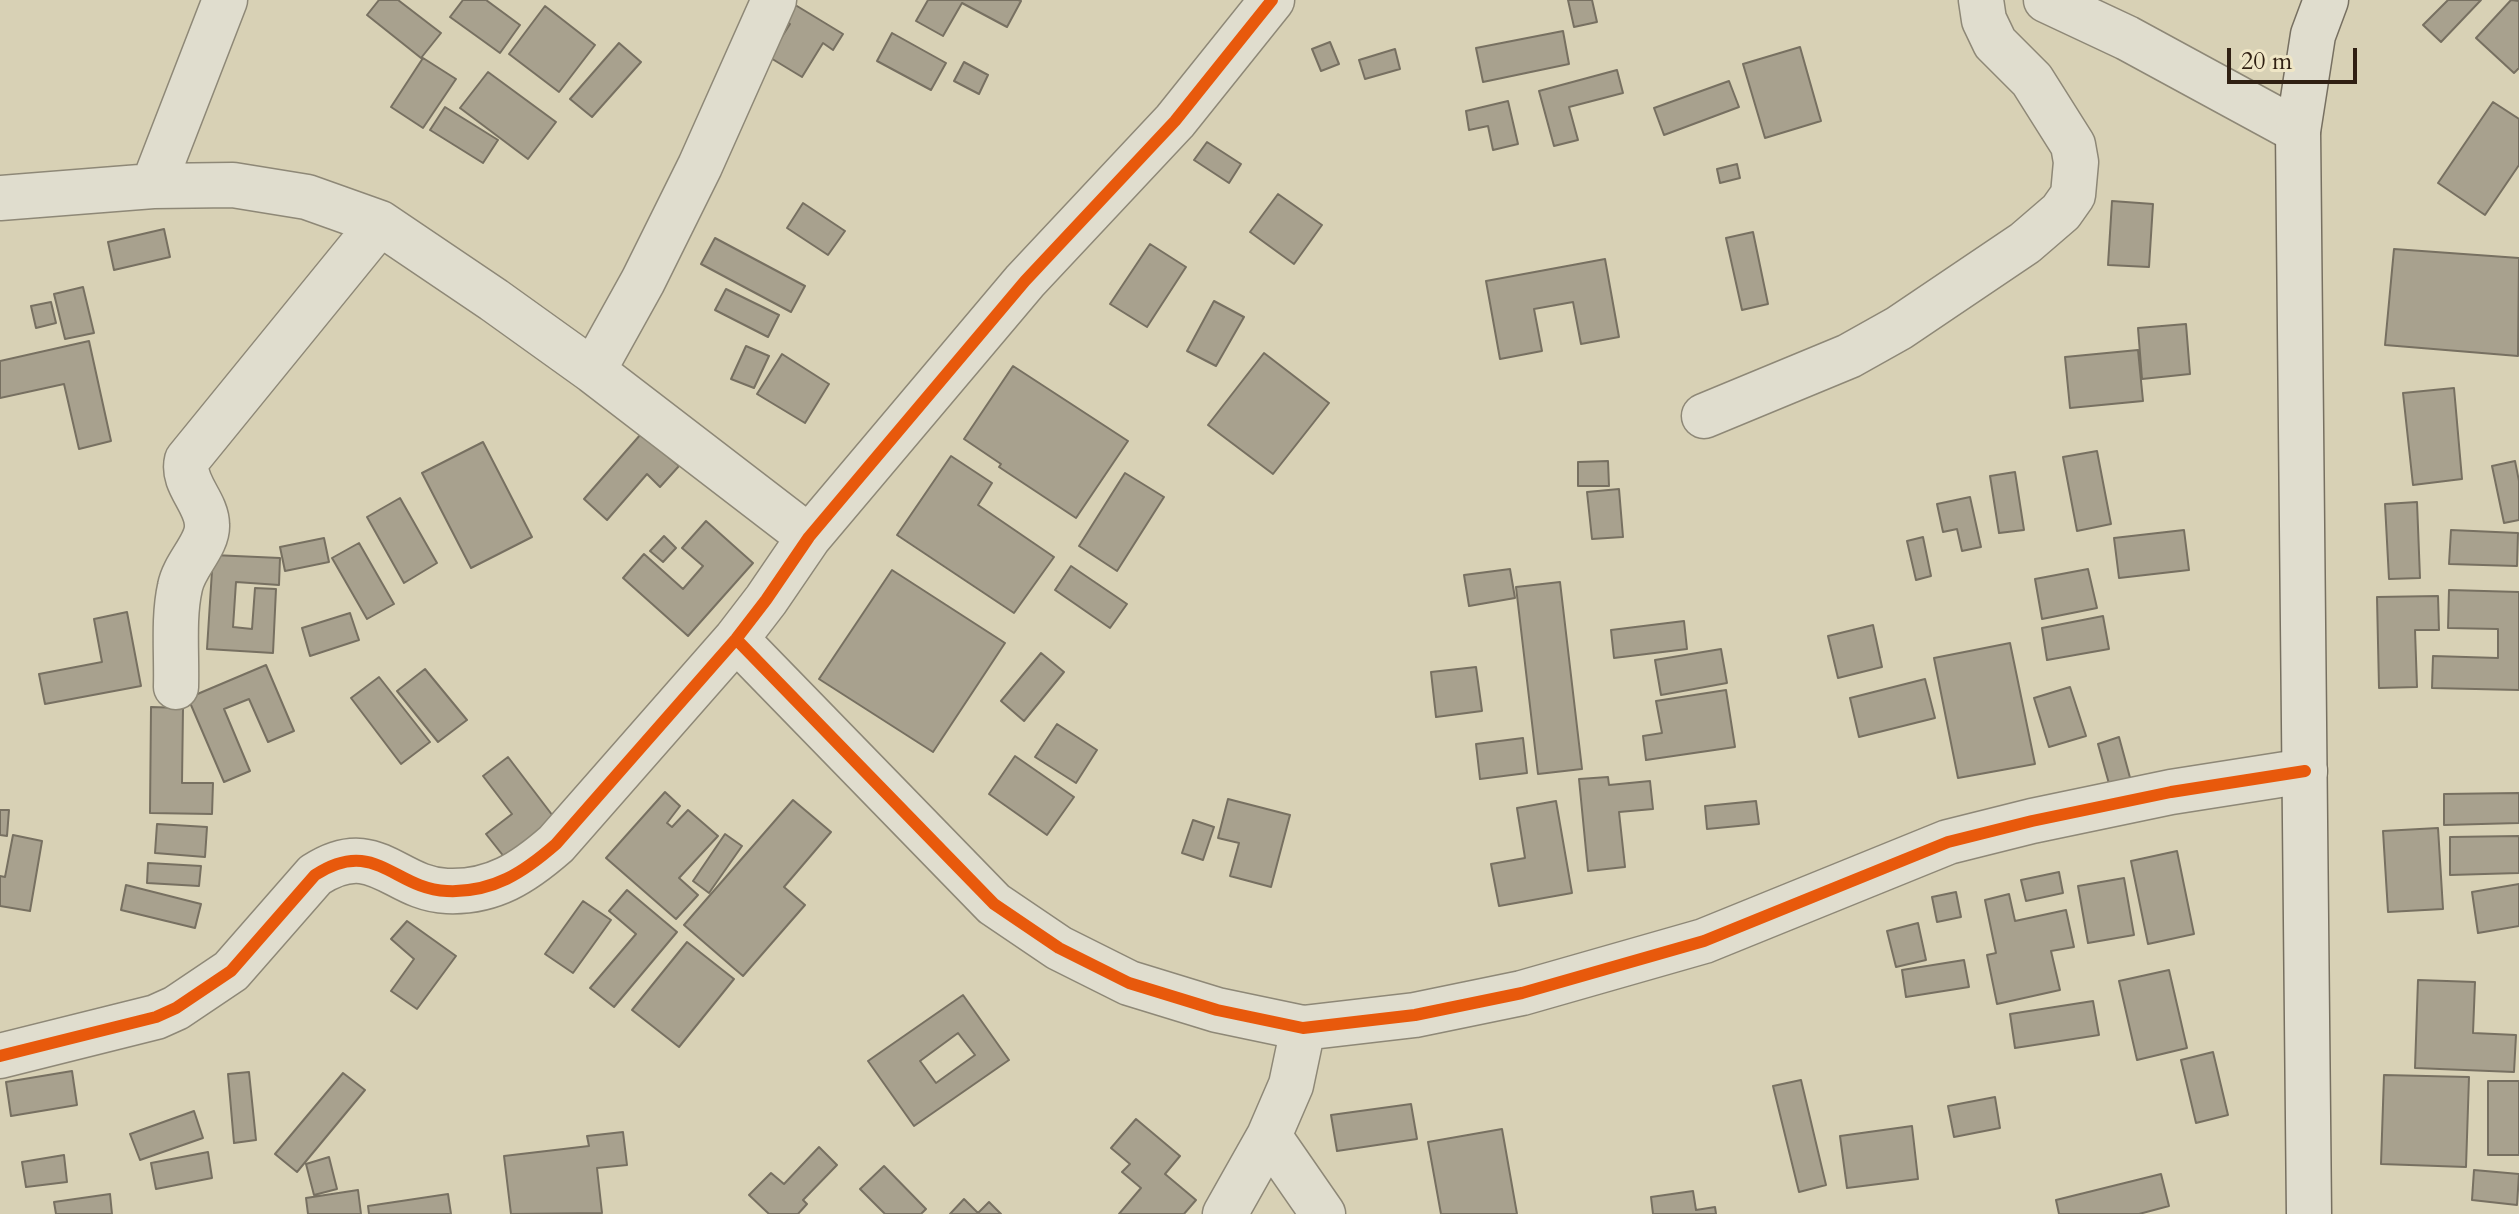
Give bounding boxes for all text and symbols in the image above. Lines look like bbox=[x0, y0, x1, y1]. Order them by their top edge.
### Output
scale bar bbox=[2231, 32, 2361, 82]
text: 20 m bbox=[2241, 45, 2292, 78]

